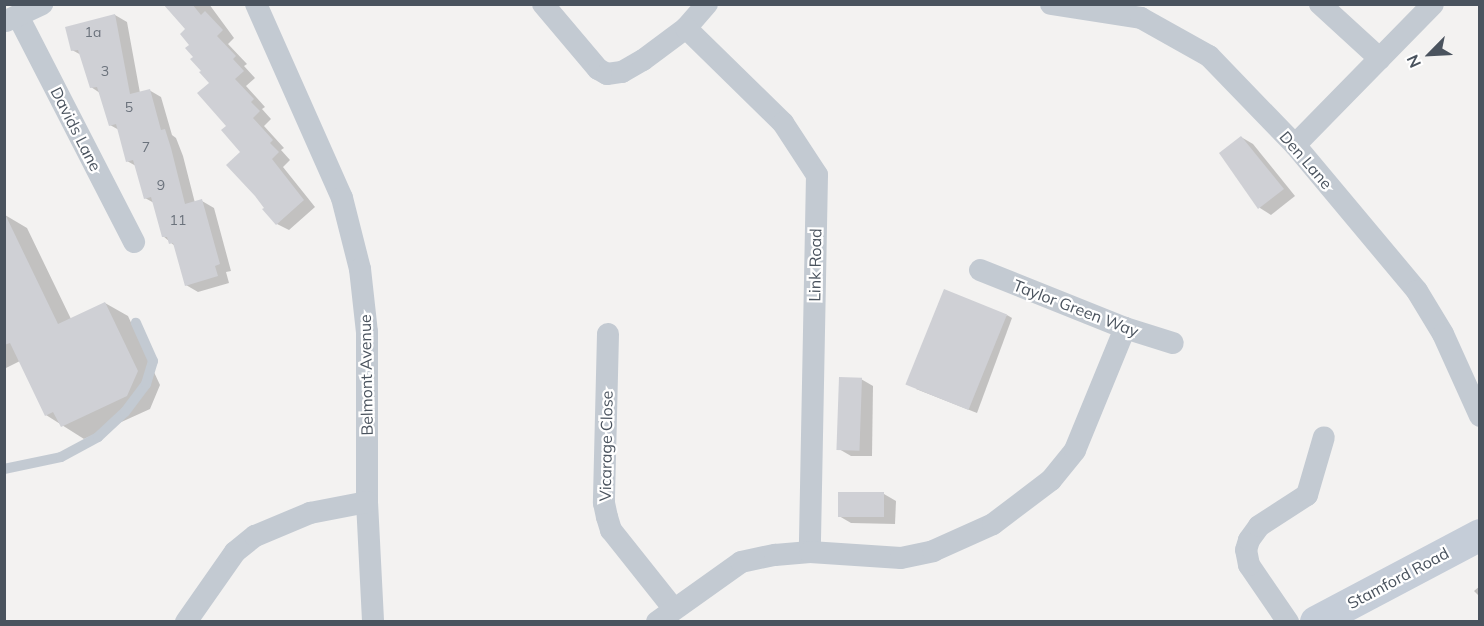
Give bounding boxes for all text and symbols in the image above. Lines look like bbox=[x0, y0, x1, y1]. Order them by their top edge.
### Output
house number: 1a bbox=[85, 24, 101, 40]
north arrow bbox=[1400, 24, 1460, 84]
text: N bbox=[1402, 52, 1425, 71]
house number: 3 bbox=[101, 63, 109, 79]
street label: Davids Lane bbox=[47, 84, 105, 174]
house number: 5 bbox=[125, 99, 133, 115]
street label: Den Lane bbox=[1276, 127, 1336, 193]
house number: 7 bbox=[142, 139, 150, 155]
house number: 9 bbox=[157, 177, 165, 193]
house number: 11 bbox=[170, 212, 186, 228]
street label: Link Road bbox=[805, 228, 825, 302]
street label: Taylor Green Way bbox=[1011, 275, 1141, 341]
street label: Belmont Avenue bbox=[355, 314, 377, 436]
street label: Vicarage Close bbox=[595, 390, 617, 502]
street label: Stamford Road bbox=[1344, 543, 1452, 613]

